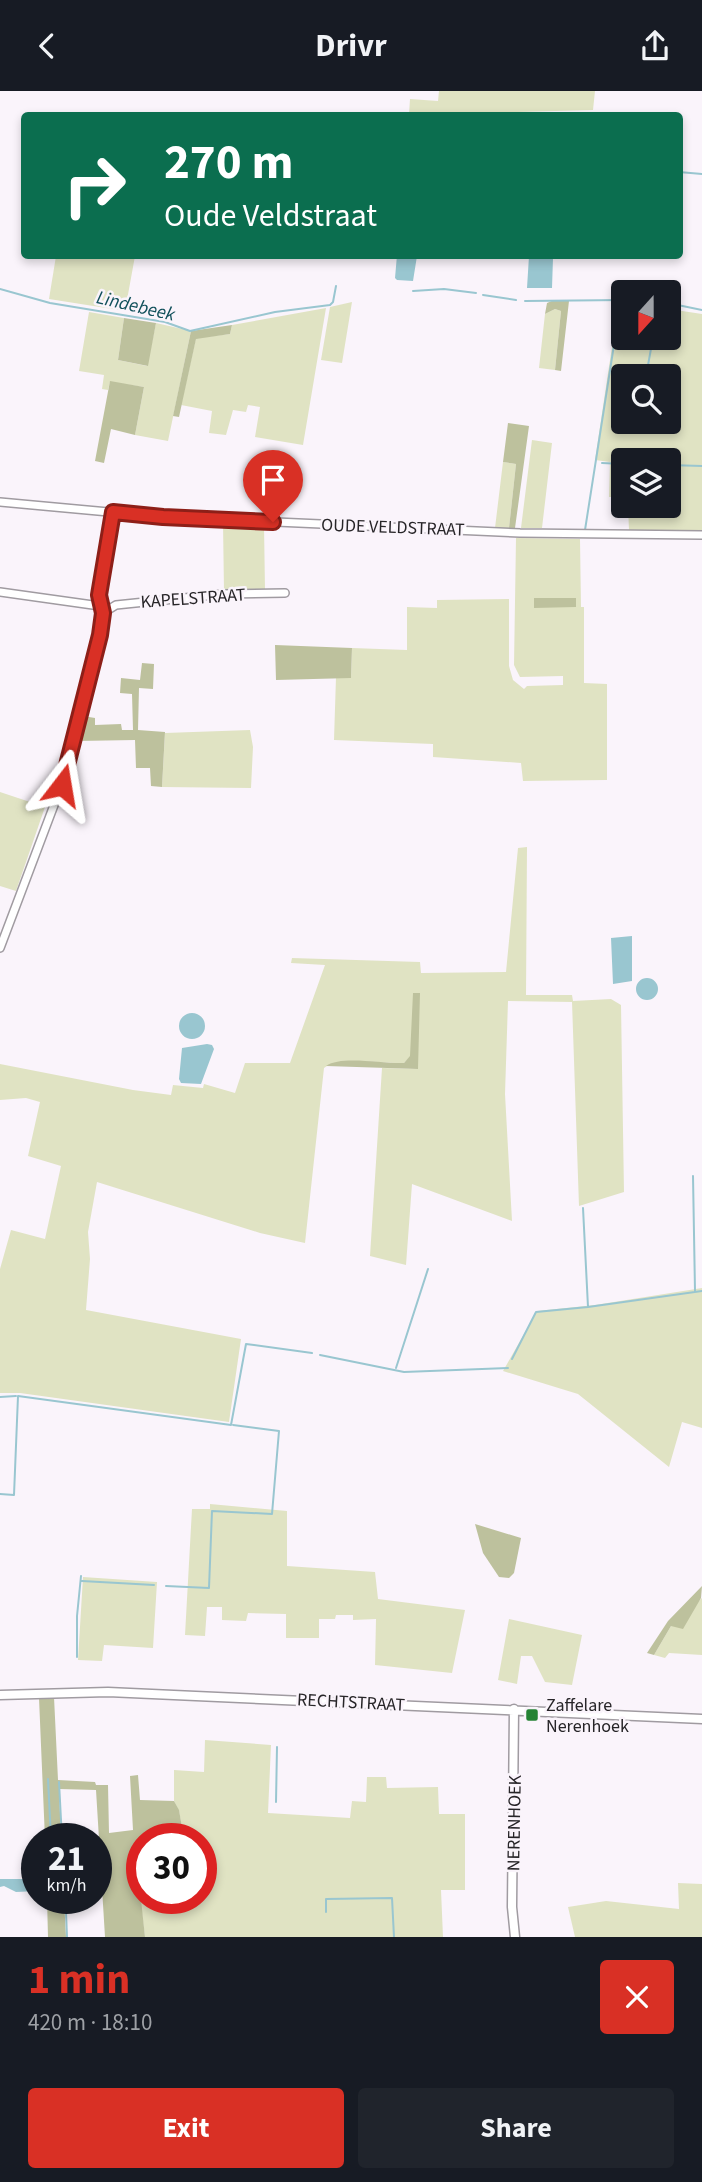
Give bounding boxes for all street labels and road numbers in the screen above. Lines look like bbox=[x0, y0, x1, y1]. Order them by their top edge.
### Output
street label: OUDE VELDSTRAAT bbox=[321, 513, 465, 543]
street label: KAPELSTRAAT bbox=[140, 582, 247, 615]
street label: RECHTSTRAAT bbox=[296, 1687, 406, 1718]
street label: NERENHOEK bbox=[501, 1774, 528, 1871]

